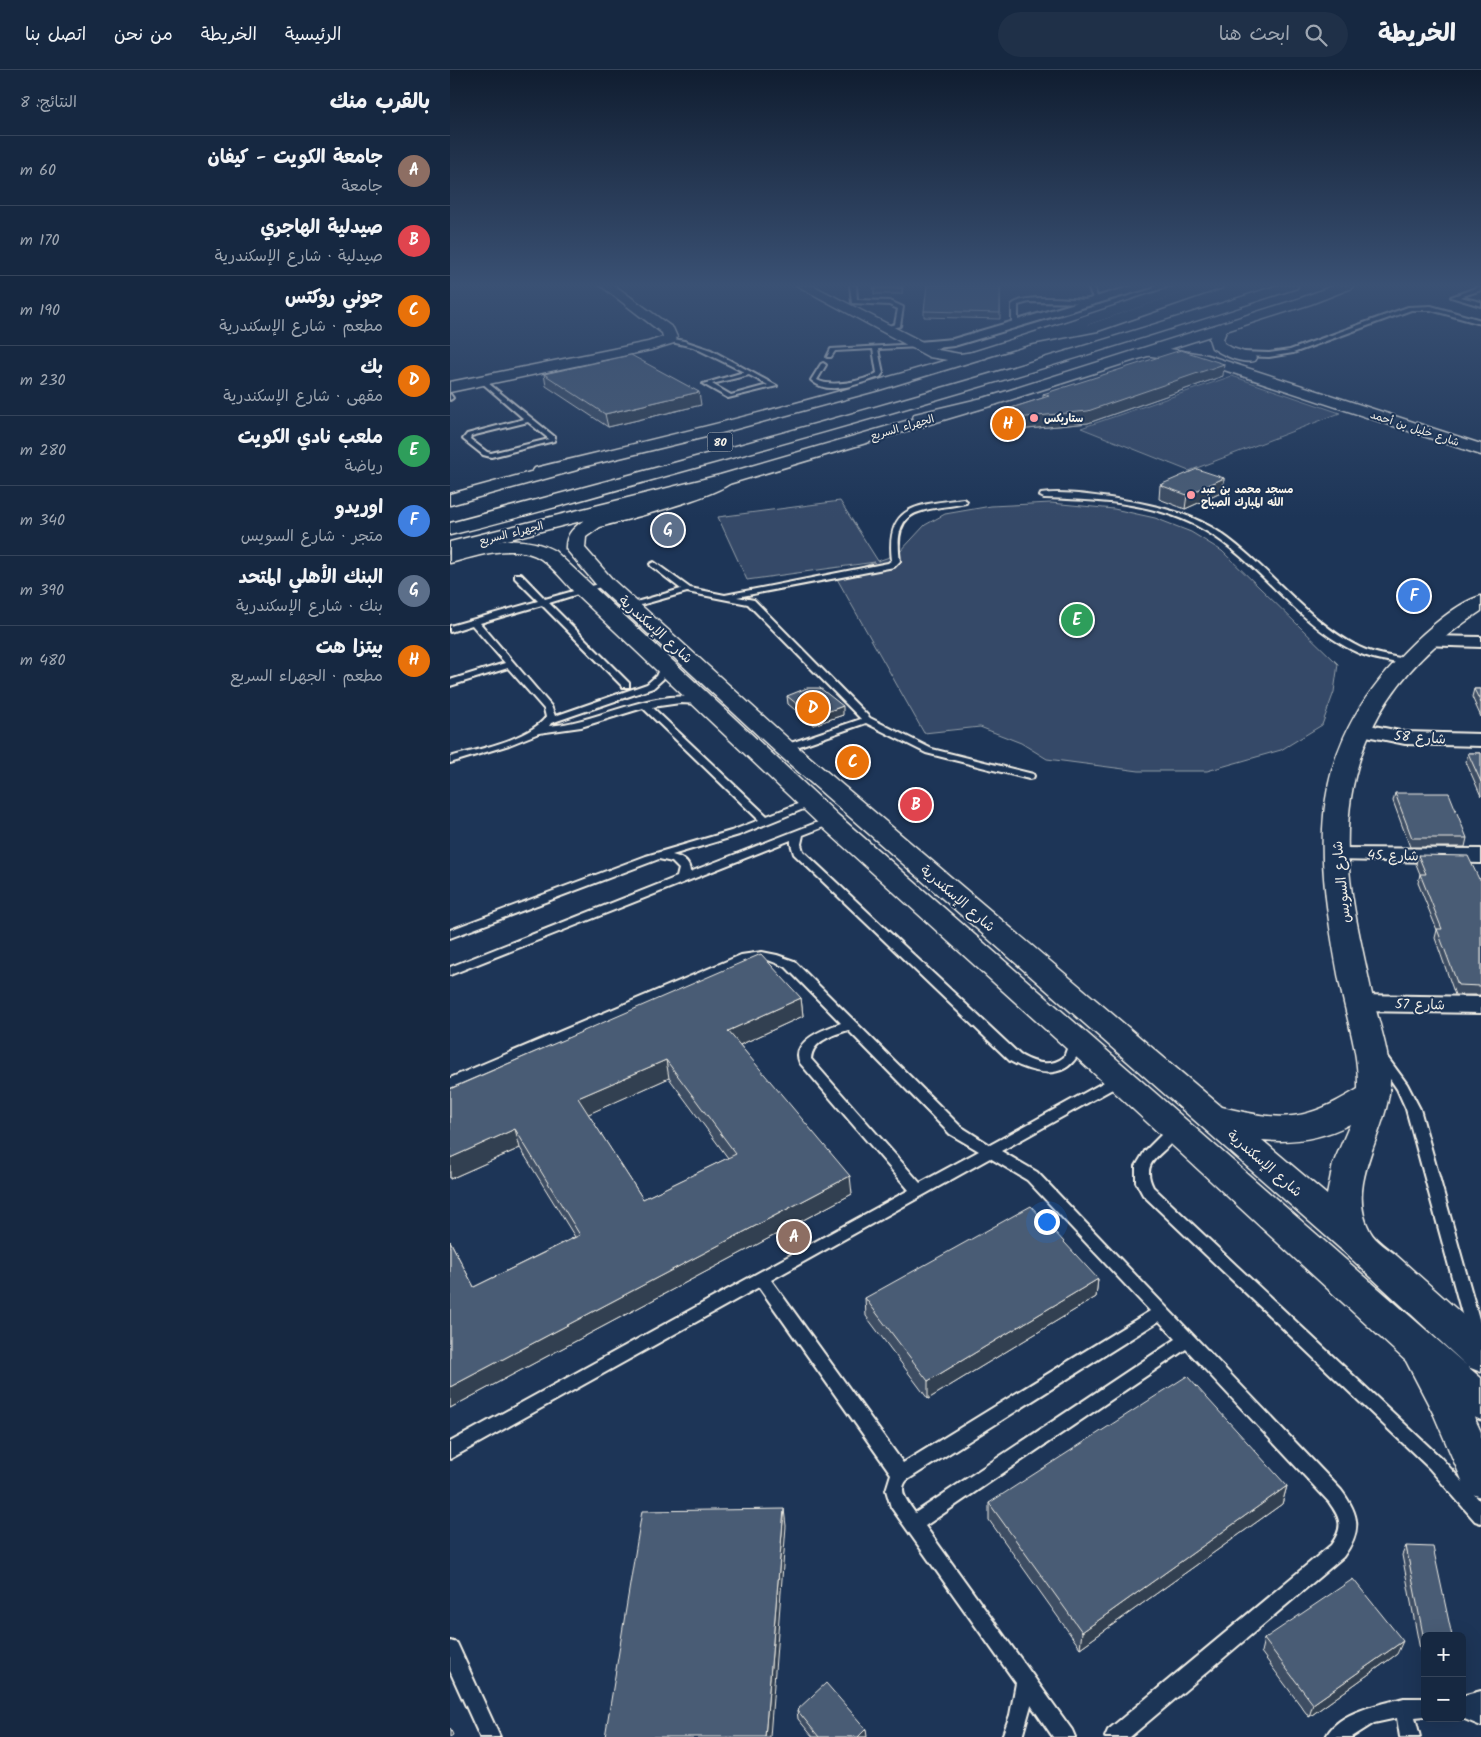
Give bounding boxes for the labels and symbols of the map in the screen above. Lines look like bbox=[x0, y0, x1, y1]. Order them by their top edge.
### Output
pin: H bbox=[992, 405, 1024, 443]
street label: شارع خليل بن أحمد bbox=[1368, 406, 1462, 452]
street label: الجهراء السريع bbox=[868, 410, 936, 446]
place label: ستاربكس bbox=[1044, 410, 1083, 428]
marker: ستاربكس bbox=[1028, 412, 1040, 424]
road number: 80 bbox=[708, 432, 732, 452]
place label: مسجد محمد بن عبد الله المبارك الصباح bbox=[1201, 481, 1294, 512]
marker: مسجد محمد بن عبد الله المبارك الصباح bbox=[1185, 489, 1197, 501]
pin: G bbox=[652, 511, 684, 549]
street label: الجهراء السريع bbox=[477, 517, 545, 551]
pin: F bbox=[1398, 577, 1430, 615]
street label: شارع الإسكندرية bbox=[613, 590, 697, 669]
pin: E bbox=[1061, 601, 1093, 639]
pin: D bbox=[797, 689, 829, 727]
street label: شارع 58 bbox=[1393, 725, 1447, 751]
pin: C bbox=[837, 743, 869, 781]
pin: B bbox=[900, 786, 932, 824]
street label: شارع السويس bbox=[1327, 840, 1357, 924]
street label: شارع 45 bbox=[1367, 845, 1419, 867]
street label: شارع الإسكندرية bbox=[915, 860, 1000, 938]
street label: شارع 57 bbox=[1395, 994, 1445, 1016]
street label: شارع الإسكندرية bbox=[1222, 1125, 1307, 1203]
your location bbox=[1034, 1209, 1060, 1235]
pin: A bbox=[778, 1218, 810, 1256]

